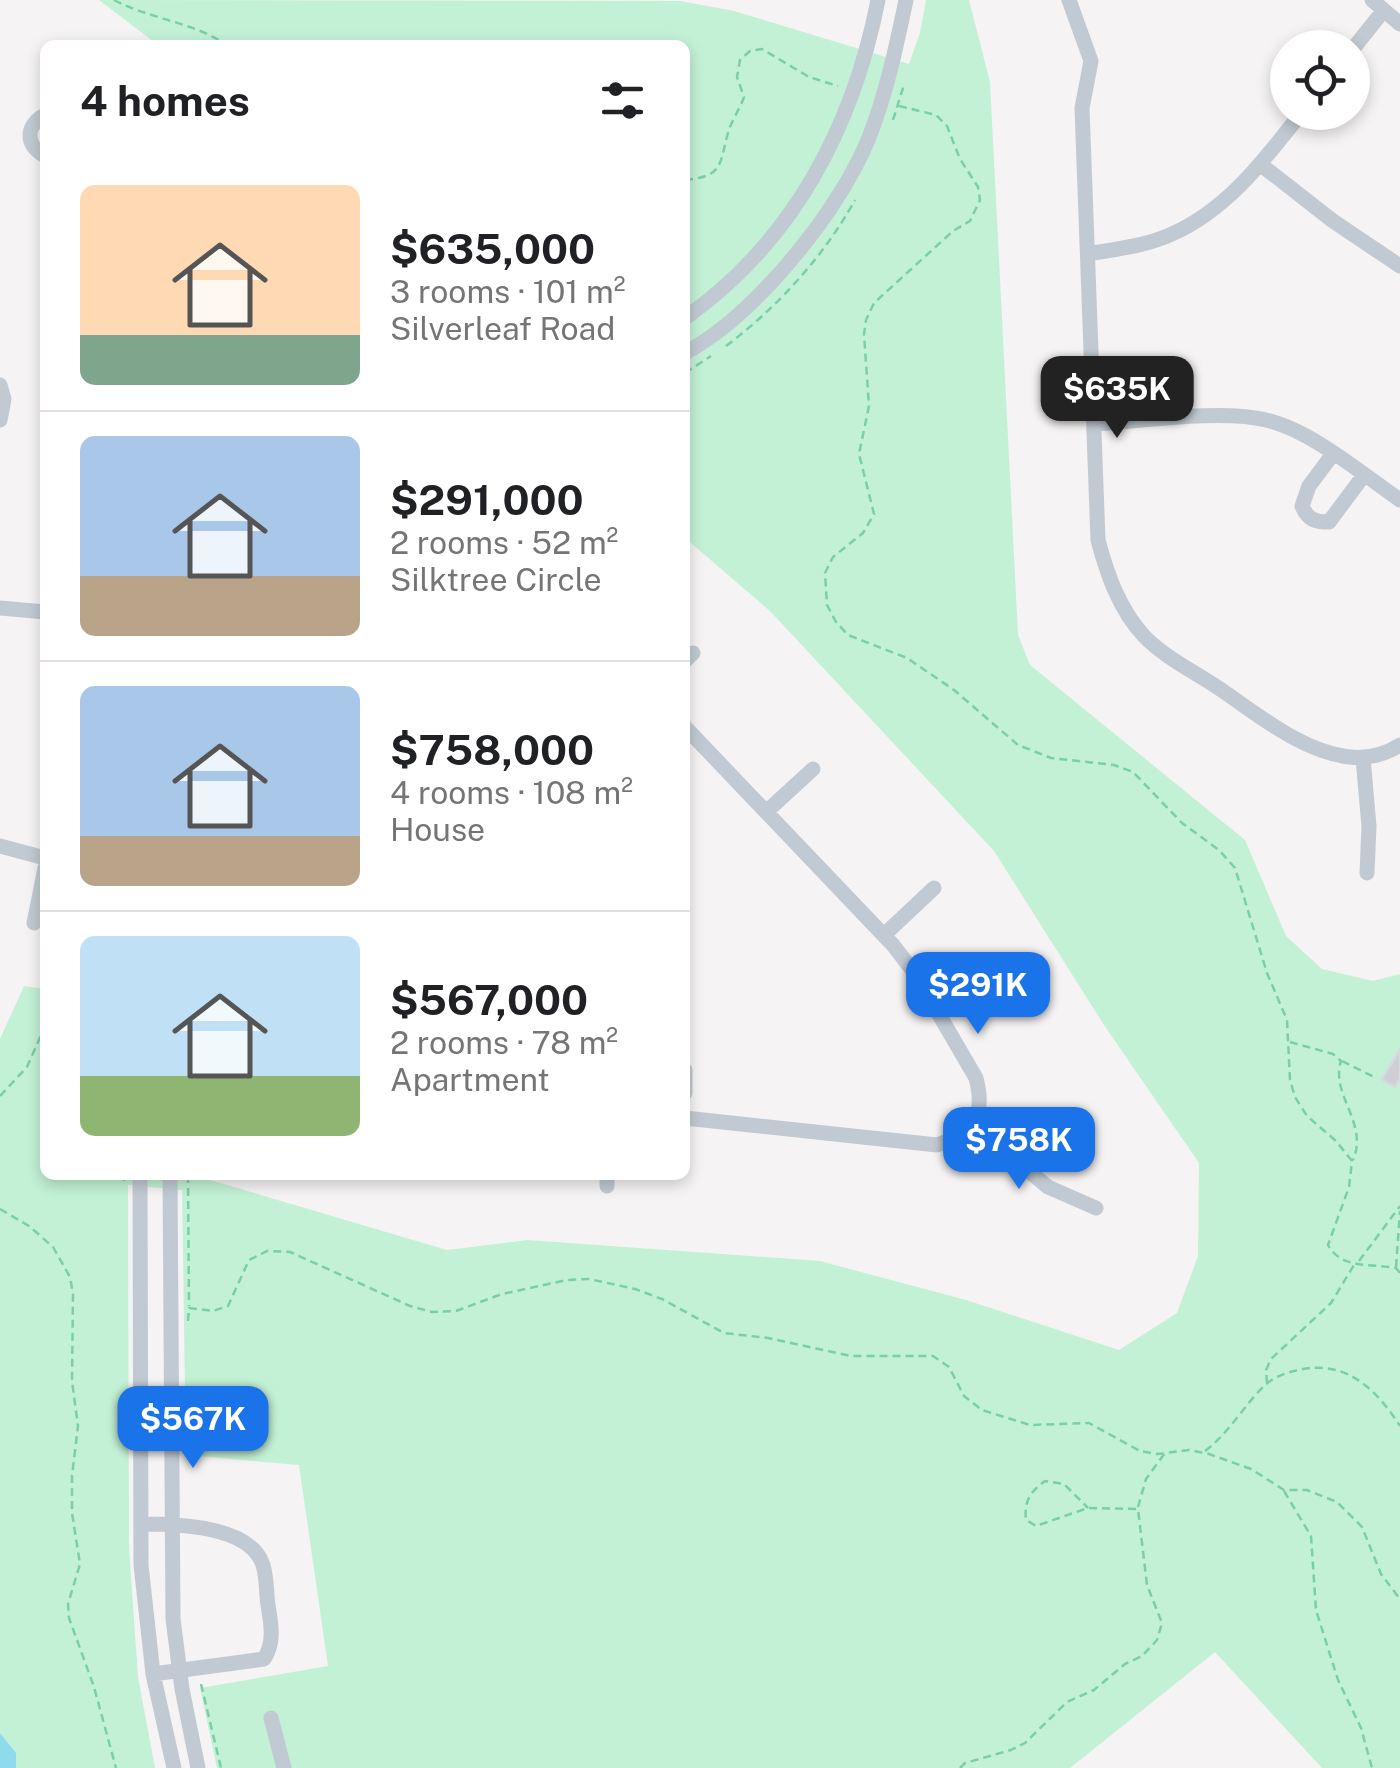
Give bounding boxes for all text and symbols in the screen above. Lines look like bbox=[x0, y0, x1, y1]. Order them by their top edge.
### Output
map controls bbox=[1270, 30, 1370, 130]
button: locate bbox=[1270, 30, 1370, 130]
icon: filters bbox=[595, 73, 650, 128]
text: 4 homes bbox=[80, 76, 250, 125]
text: $635,000 bbox=[390, 224, 595, 273]
icon: home bbox=[160, 225, 280, 345]
text: 3 rooms · 101 m² bbox=[390, 273, 626, 310]
text: Silverleaf Road bbox=[390, 310, 615, 347]
pin: $635K bbox=[1047, 356, 1187, 441]
text: $635K bbox=[1063, 370, 1171, 407]
text: $291,000 bbox=[390, 475, 583, 524]
icon: home bbox=[160, 476, 280, 596]
text: 2 rooms · 52 m² bbox=[390, 524, 618, 561]
text: Silktree Circle bbox=[390, 561, 602, 598]
text: $758,000 bbox=[390, 725, 594, 774]
icon: home bbox=[160, 726, 280, 846]
text: 4 rooms · 108 m² bbox=[390, 774, 633, 811]
text: House bbox=[390, 811, 485, 848]
pin: $291K bbox=[908, 952, 1048, 1037]
text: $291K bbox=[928, 966, 1028, 1003]
text: $567,000 bbox=[390, 975, 588, 1024]
icon: home bbox=[160, 976, 280, 1096]
text: 2 rooms · 78 m² bbox=[390, 1024, 618, 1061]
text: Apartment bbox=[390, 1061, 550, 1098]
pin: $758K bbox=[949, 1107, 1089, 1192]
text: $758K bbox=[965, 1121, 1073, 1158]
pin: $567K bbox=[123, 1386, 263, 1471]
text: $567K bbox=[140, 1400, 246, 1437]

